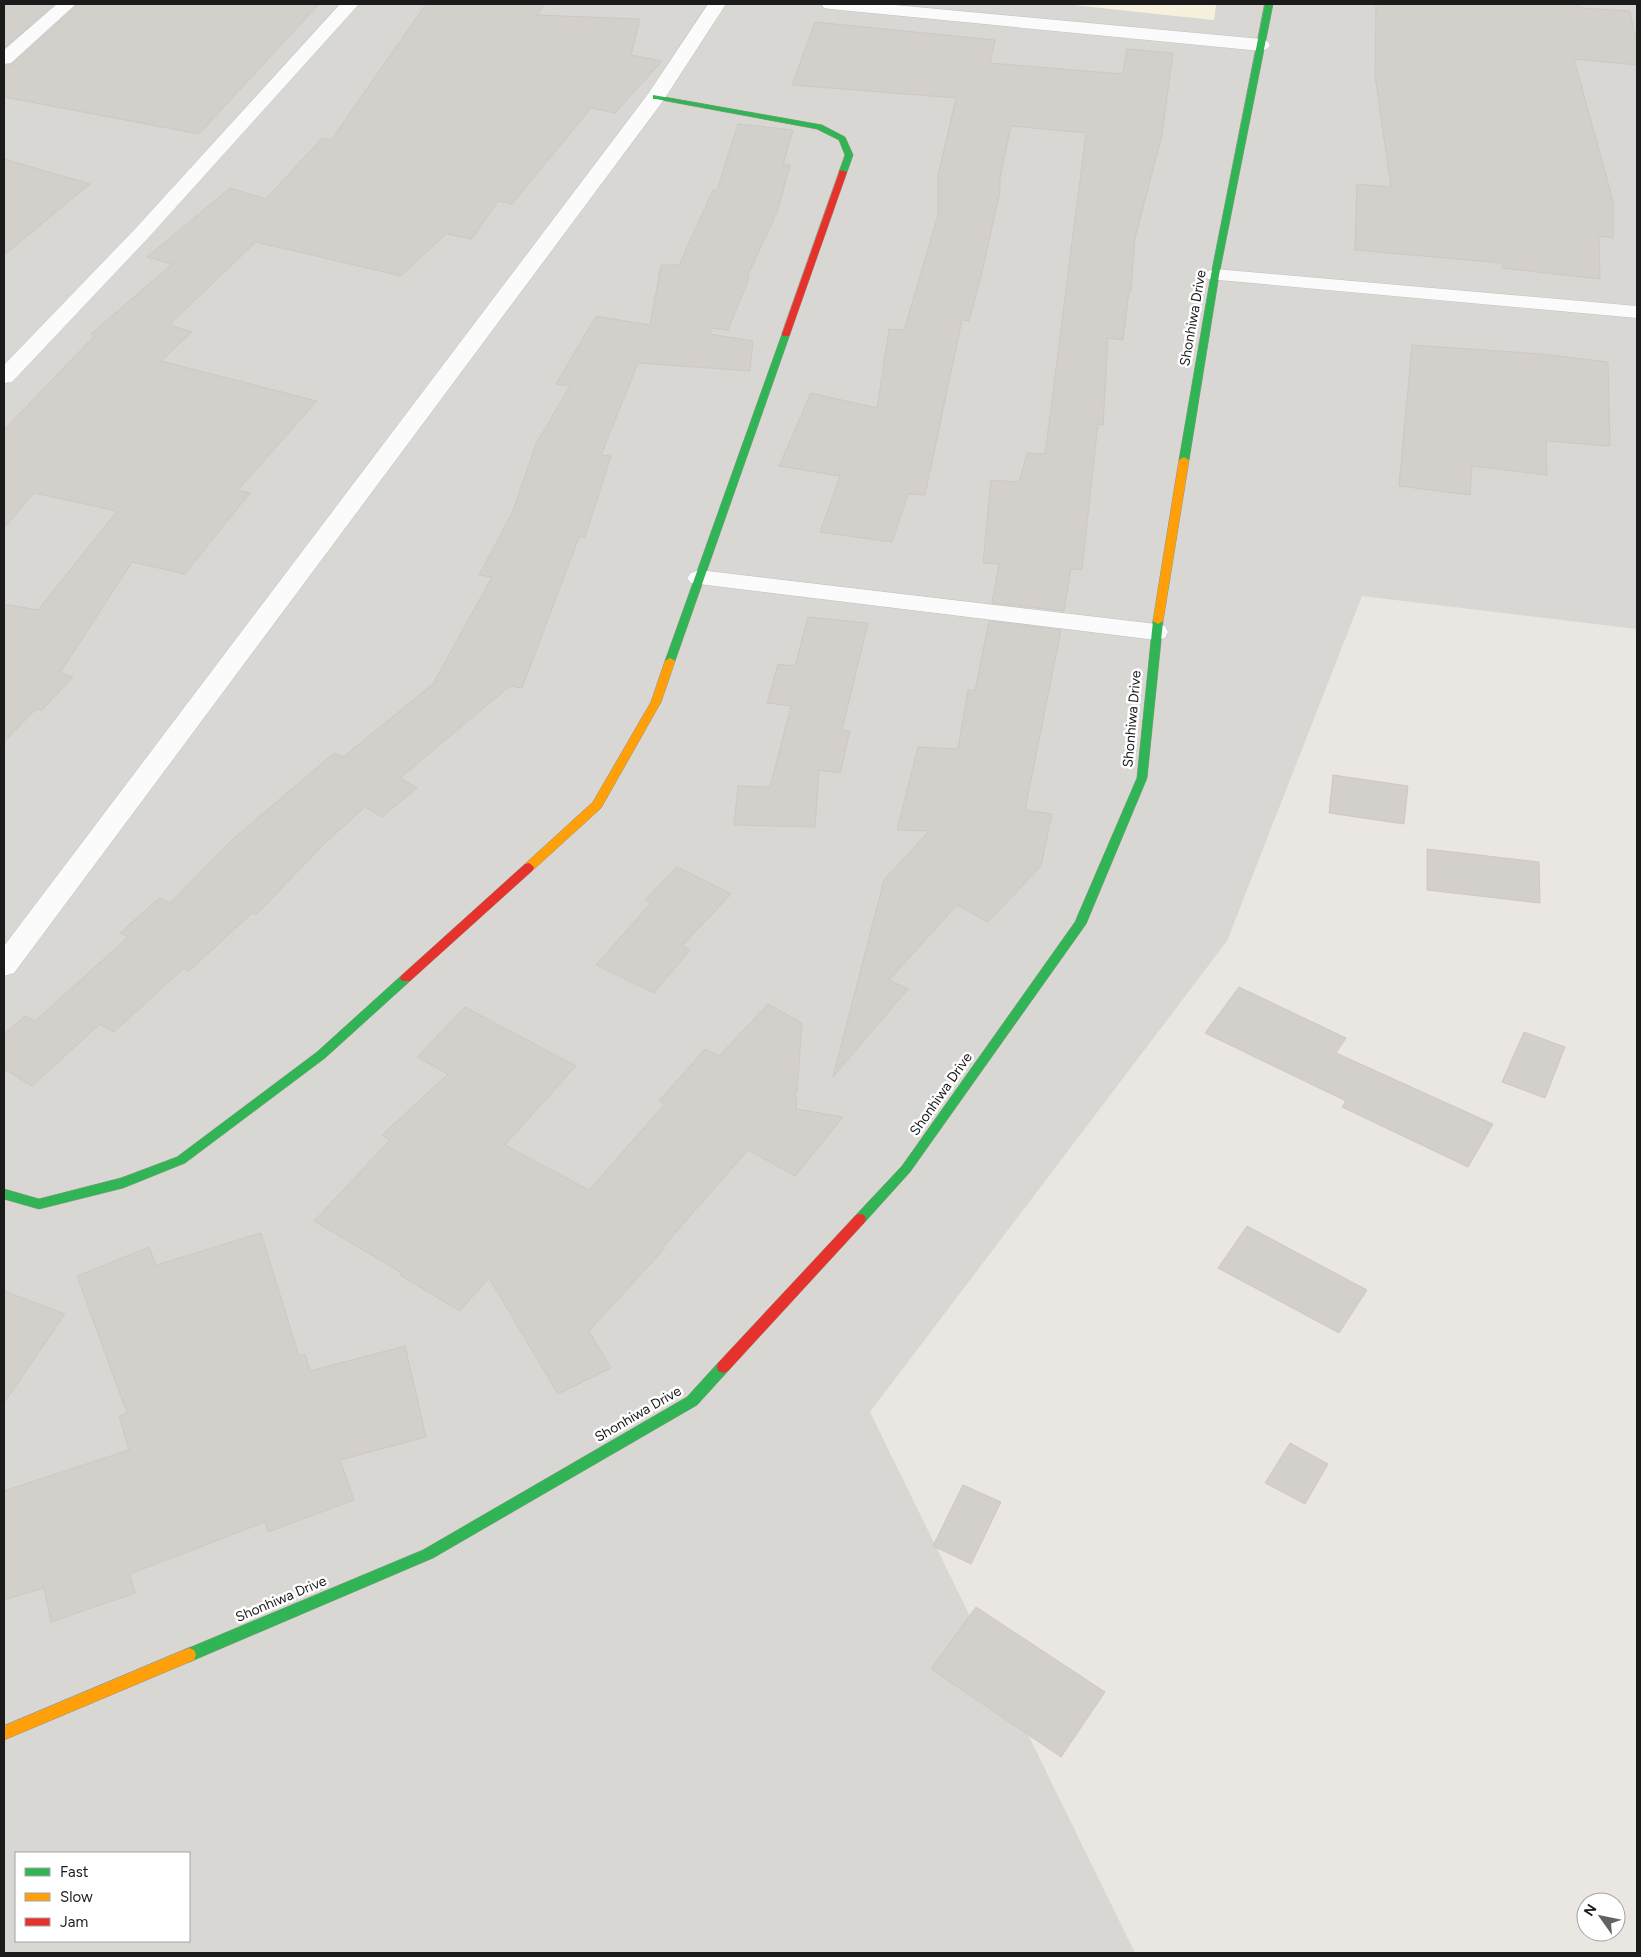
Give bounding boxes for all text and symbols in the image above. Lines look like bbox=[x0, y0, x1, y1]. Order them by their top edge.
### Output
street label: Shonhiwa Drive bbox=[1176, 268, 1210, 367]
street label: Shonhiwa Drive bbox=[1119, 670, 1145, 768]
street label: Shonhiwa Drive bbox=[906, 1049, 976, 1139]
street label: Shonhiwa Drive bbox=[592, 1382, 685, 1446]
street label: Shonhiwa Drive bbox=[233, 1572, 329, 1626]
legend bbox=[15, 1852, 190, 1942]
text: Fast bbox=[60, 1863, 89, 1881]
text: Slow bbox=[60, 1888, 93, 1906]
north arrow bbox=[1576, 1892, 1626, 1942]
text: N bbox=[1580, 1901, 1601, 1919]
text: Jam bbox=[60, 1913, 88, 1931]

